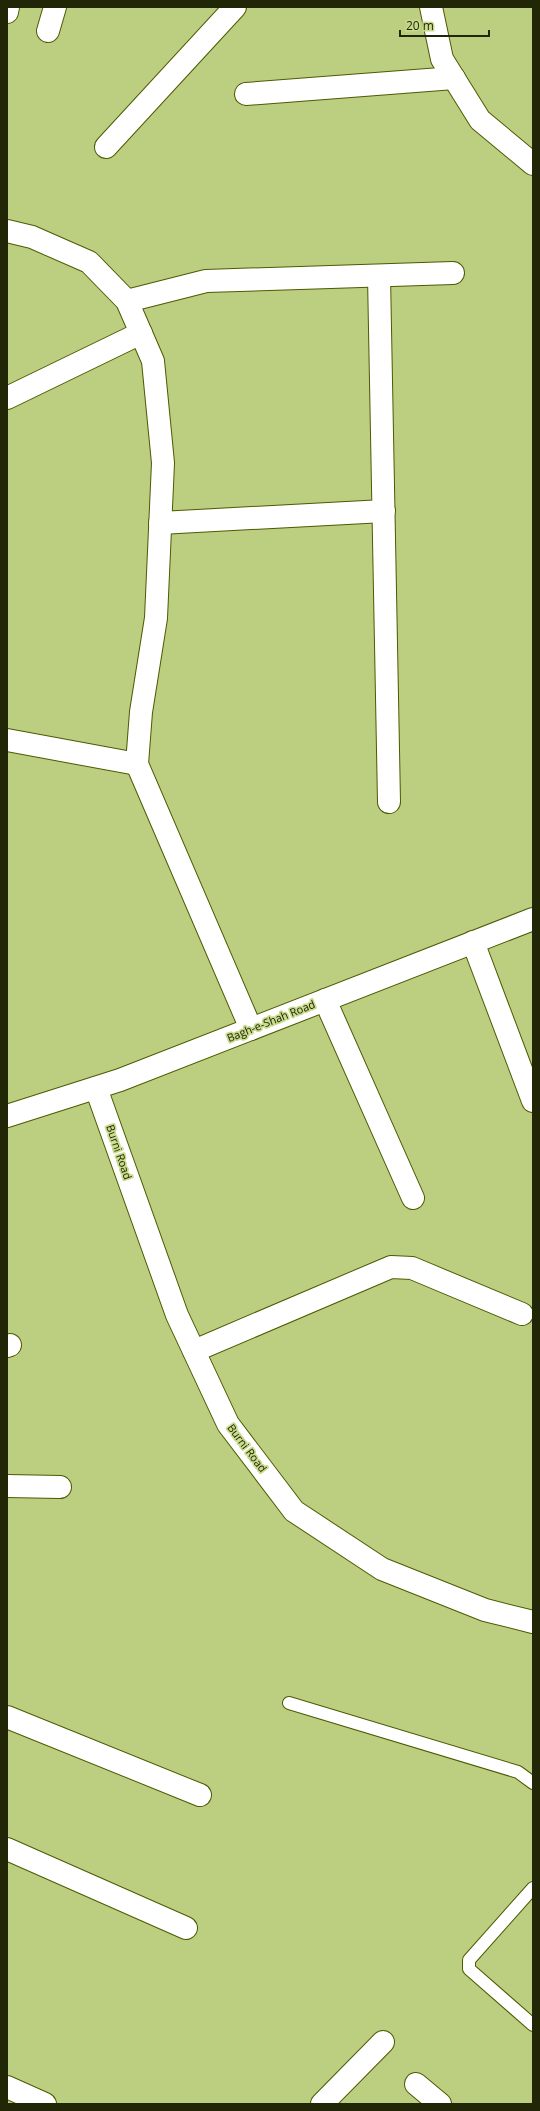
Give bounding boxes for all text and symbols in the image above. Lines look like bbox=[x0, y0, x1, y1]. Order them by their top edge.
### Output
scale bar bbox=[400, 12, 489, 38]
text: 20 m bbox=[406, 17, 434, 34]
street label: Bagh-e-Shah Road bbox=[224, 996, 317, 1045]
street label: Burni Road bbox=[103, 1122, 136, 1181]
street label: Burni Road bbox=[224, 1420, 271, 1475]

